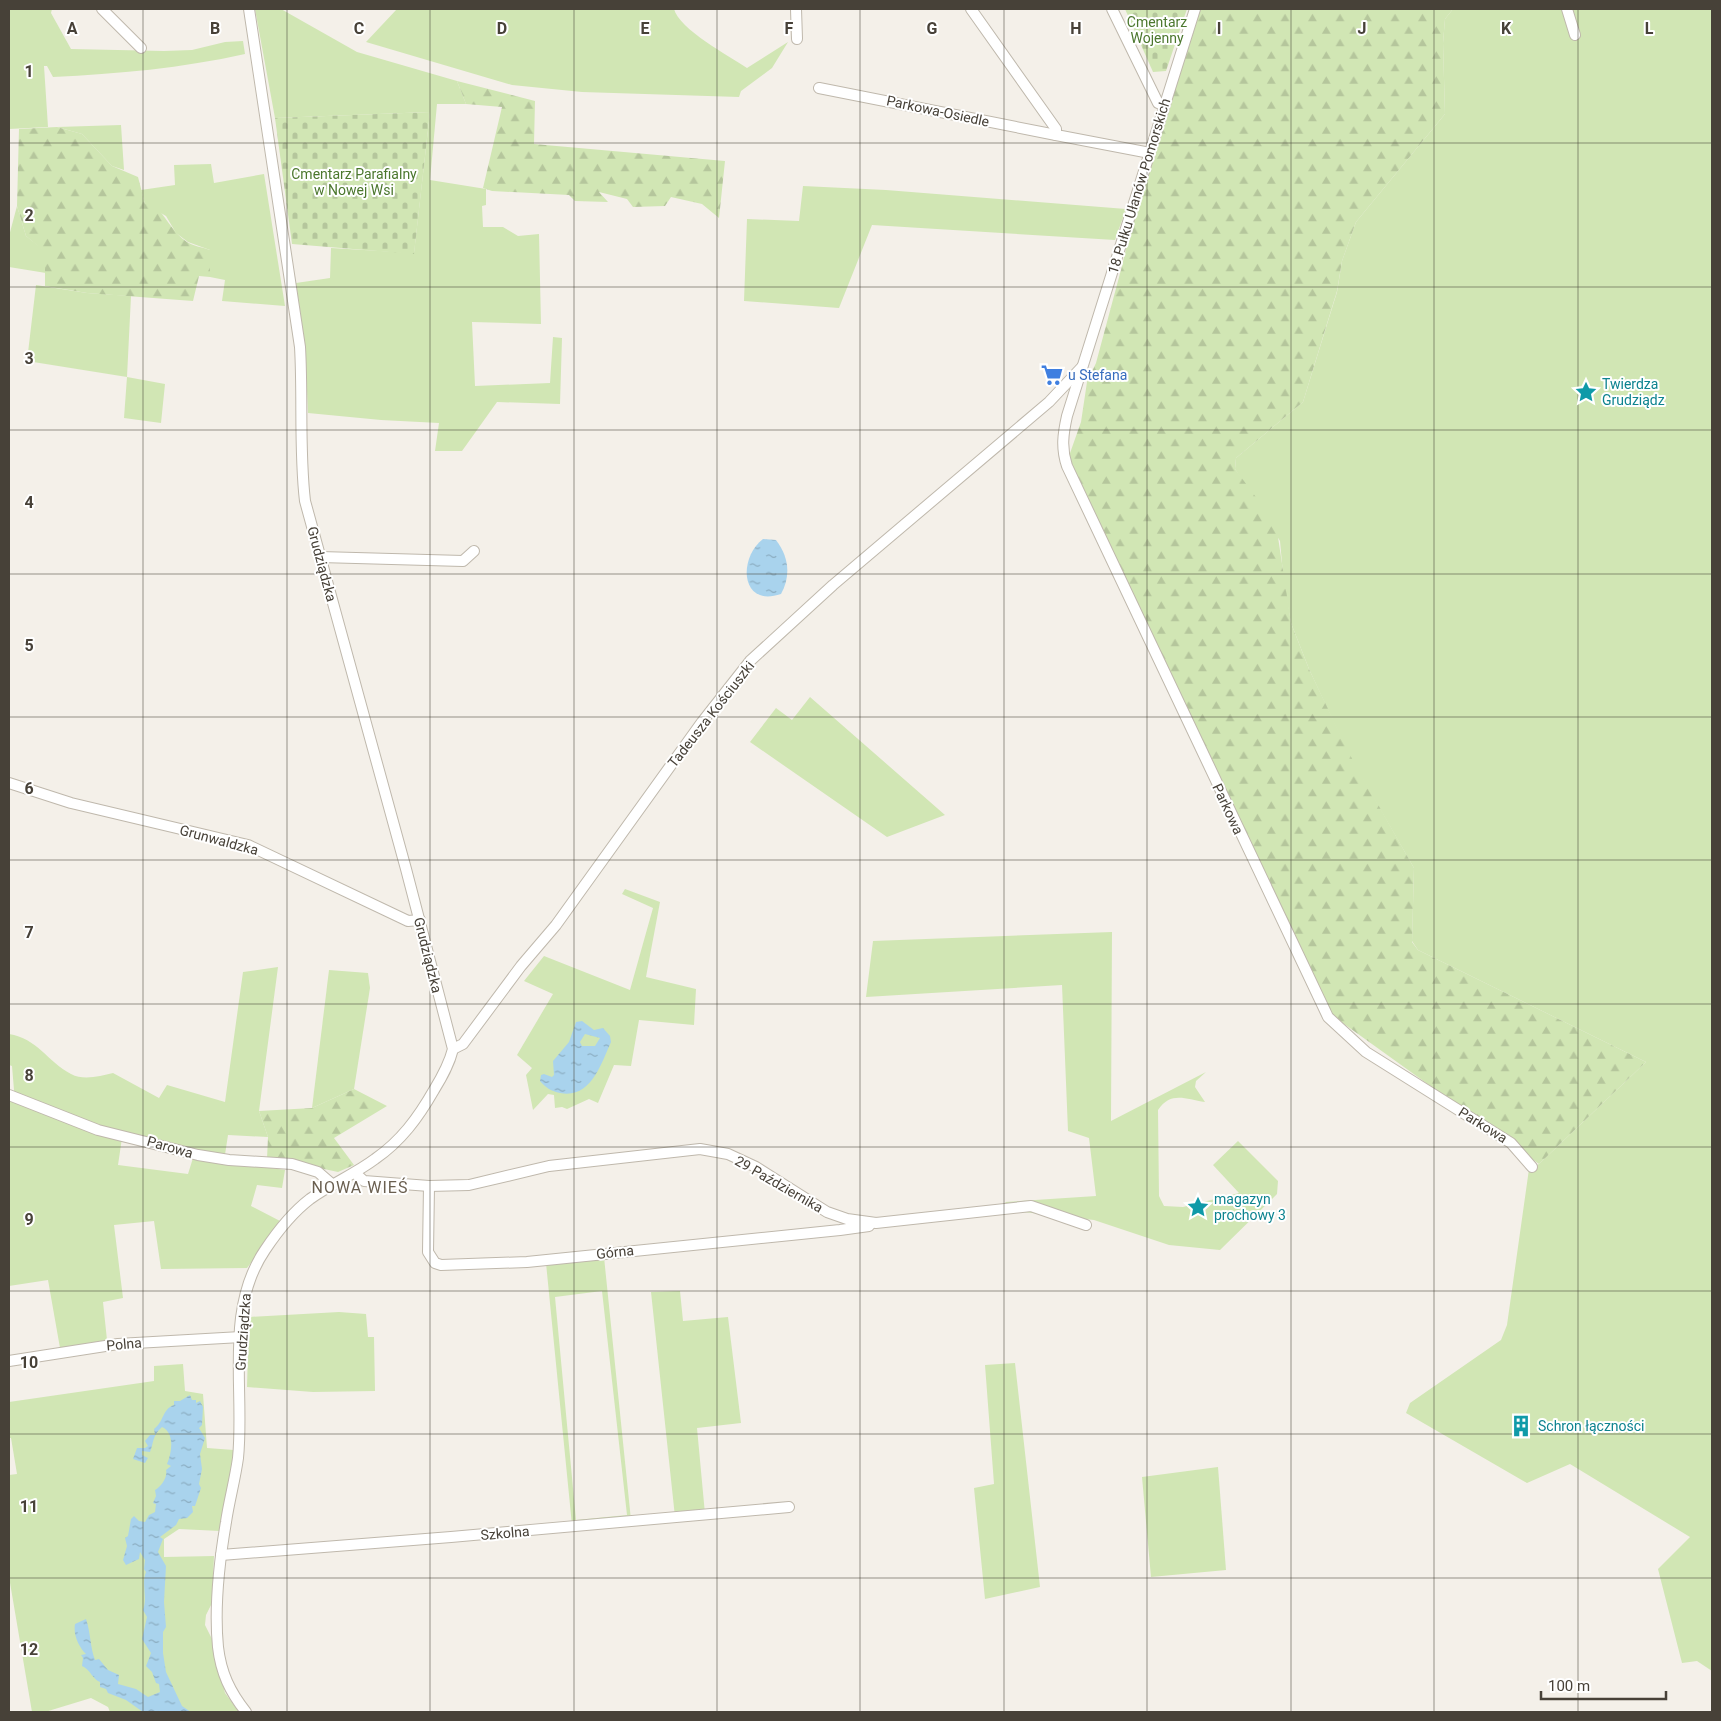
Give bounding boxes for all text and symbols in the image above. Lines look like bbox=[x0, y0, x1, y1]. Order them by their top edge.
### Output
park label: Cmentarz Wojenny bbox=[1127, 14, 1187, 46]
text: A bbox=[67, 19, 78, 38]
text: B bbox=[210, 19, 220, 38]
text: C bbox=[354, 19, 364, 38]
text: D bbox=[497, 19, 507, 38]
text: E bbox=[641, 19, 650, 38]
text: F bbox=[785, 19, 794, 38]
text: G bbox=[927, 19, 938, 38]
text: H bbox=[1070, 19, 1082, 38]
text: I bbox=[1217, 19, 1221, 38]
text: J bbox=[1358, 19, 1366, 38]
text: K bbox=[1501, 19, 1512, 38]
text: L bbox=[1645, 19, 1654, 38]
text: 1 bbox=[24, 62, 34, 81]
street label: Parkowa-Osiedle bbox=[885, 92, 991, 130]
street label: 18 Pułku Ułanów Pomorskich bbox=[1105, 96, 1173, 276]
park label: Cmentarz Parafialny w Nowej Wsi bbox=[291, 166, 417, 198]
text: 2 bbox=[24, 206, 34, 225]
text: 3 bbox=[24, 349, 34, 368]
supermarket icon: u Stefana bbox=[1039, 362, 1065, 388]
place label: u Stefana bbox=[1068, 367, 1127, 383]
place label: Twierdza Grudziądz bbox=[1602, 376, 1665, 408]
place icon: Twierdza Grudziądz bbox=[1573, 379, 1599, 405]
text: 4 bbox=[24, 493, 34, 512]
street label: Grudziądzka bbox=[304, 525, 340, 603]
text: 5 bbox=[24, 636, 34, 655]
street label: Tadeusza Kościuszki bbox=[665, 658, 757, 770]
text: 6 bbox=[24, 779, 34, 798]
street label: Parkowa bbox=[1209, 781, 1247, 837]
street label: Grunwaldzka bbox=[178, 822, 260, 858]
street label: Grudziądzka bbox=[411, 916, 445, 994]
text: 7 bbox=[24, 923, 34, 942]
text: 8 bbox=[24, 1066, 34, 1085]
street label: Parkowa bbox=[1456, 1104, 1510, 1146]
street label: Parowa bbox=[145, 1133, 195, 1161]
street label: 29 Października bbox=[732, 1152, 826, 1216]
district label: NOWA WIEŚ bbox=[312, 1177, 408, 1197]
place label: magazyn prochowy 3 bbox=[1214, 1191, 1286, 1223]
place icon: magazyn prochowy 3 bbox=[1185, 1194, 1211, 1220]
text: 9 bbox=[24, 1210, 34, 1229]
street label: Górna bbox=[595, 1242, 635, 1262]
street label: Grudziądzka bbox=[232, 1293, 254, 1371]
street label: Polna bbox=[106, 1334, 142, 1354]
text: 10 bbox=[20, 1353, 38, 1372]
building icon: Schron łączności bbox=[1508, 1413, 1534, 1439]
place label: Schron łączności bbox=[1538, 1418, 1645, 1434]
text: 11 bbox=[20, 1497, 38, 1516]
street label: Szkolna bbox=[480, 1523, 530, 1543]
text: 12 bbox=[20, 1640, 38, 1659]
scale bar bbox=[1541, 1668, 1666, 1700]
text: 100 m bbox=[1548, 1677, 1590, 1695]

